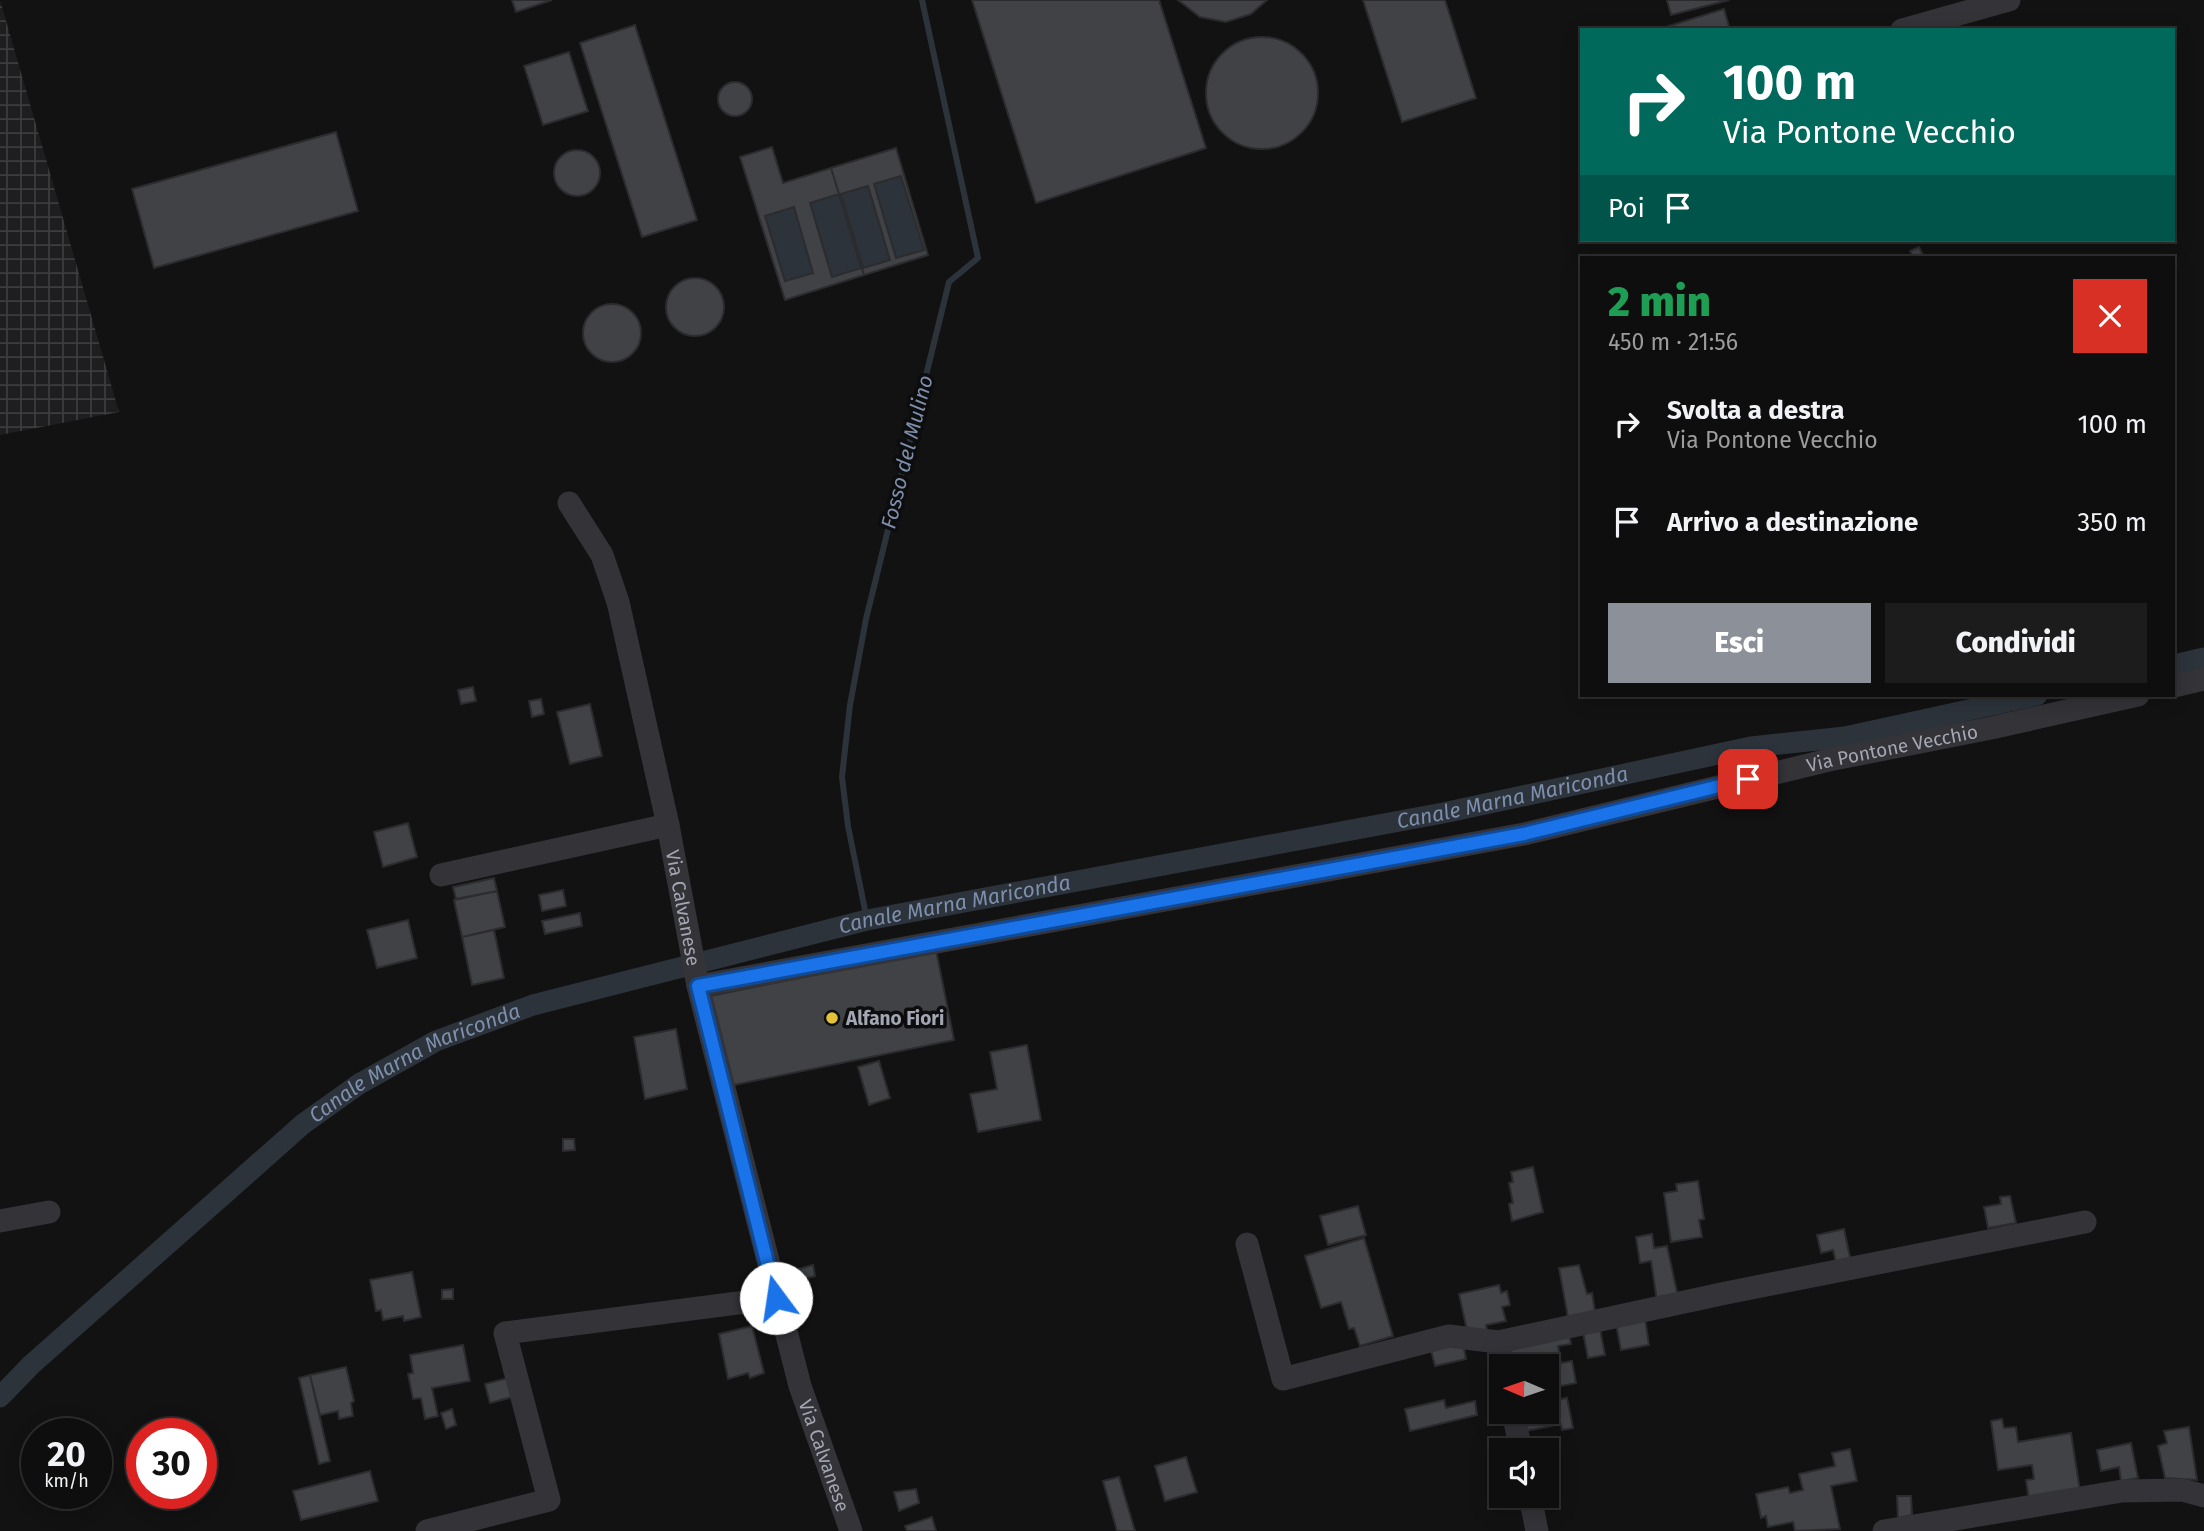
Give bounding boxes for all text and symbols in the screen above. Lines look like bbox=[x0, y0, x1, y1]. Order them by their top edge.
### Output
text: 100 m bbox=[1723, 53, 1856, 112]
icon: right bbox=[1608, 56, 1699, 147]
text: Via Pontone Vecchio bbox=[1723, 113, 2016, 151]
icon: arrive bbox=[1659, 189, 1697, 227]
text: Poi bbox=[1608, 193, 1645, 224]
text: 2 min bbox=[1608, 277, 1711, 327]
button: close bbox=[2073, 279, 2147, 353]
text: 450 m · 21:56 bbox=[1608, 328, 1738, 356]
water label: Fosso del Mulino bbox=[875, 372, 939, 532]
text: Svolta a destra bbox=[1667, 395, 1845, 426]
icon: right bbox=[1608, 405, 1646, 443]
text: 100 m bbox=[2078, 409, 2147, 440]
text: Via Pontone Vecchio bbox=[1667, 426, 1878, 454]
icon: arrive bbox=[1608, 503, 1646, 541]
text: Arrivo a destinazione bbox=[1667, 507, 1918, 538]
text: 350 m bbox=[2077, 507, 2147, 538]
button: Esci bbox=[1608, 603, 1871, 683]
button: Condividi bbox=[1885, 603, 2147, 683]
street label: Via Pontone Vecchio bbox=[1804, 719, 1980, 777]
pin bbox=[1718, 749, 1778, 809]
icon: arrive bbox=[1729, 760, 1767, 798]
water label: Canale Marna Mariconda bbox=[1395, 761, 1630, 834]
street label: Via Calvanese bbox=[661, 848, 705, 968]
water label: Canale Marna Mariconda bbox=[836, 869, 1073, 940]
water label: Canale Marna Mariconda bbox=[304, 998, 524, 1129]
place label: Alfano Fiori bbox=[845, 1007, 944, 1030]
marker: Alfano Fiori bbox=[824, 1010, 840, 1026]
position arrow bbox=[739, 1261, 813, 1335]
north arrow bbox=[1489, 1354, 1559, 1424]
map controls bbox=[1489, 1354, 1559, 1508]
street label: Via Calvanese bbox=[794, 1396, 855, 1515]
speed limit sign: 30 bbox=[126, 1418, 217, 1509]
text: 20 bbox=[47, 1433, 86, 1475]
button: sound bbox=[1489, 1438, 1559, 1508]
text: km/h bbox=[44, 1470, 89, 1492]

